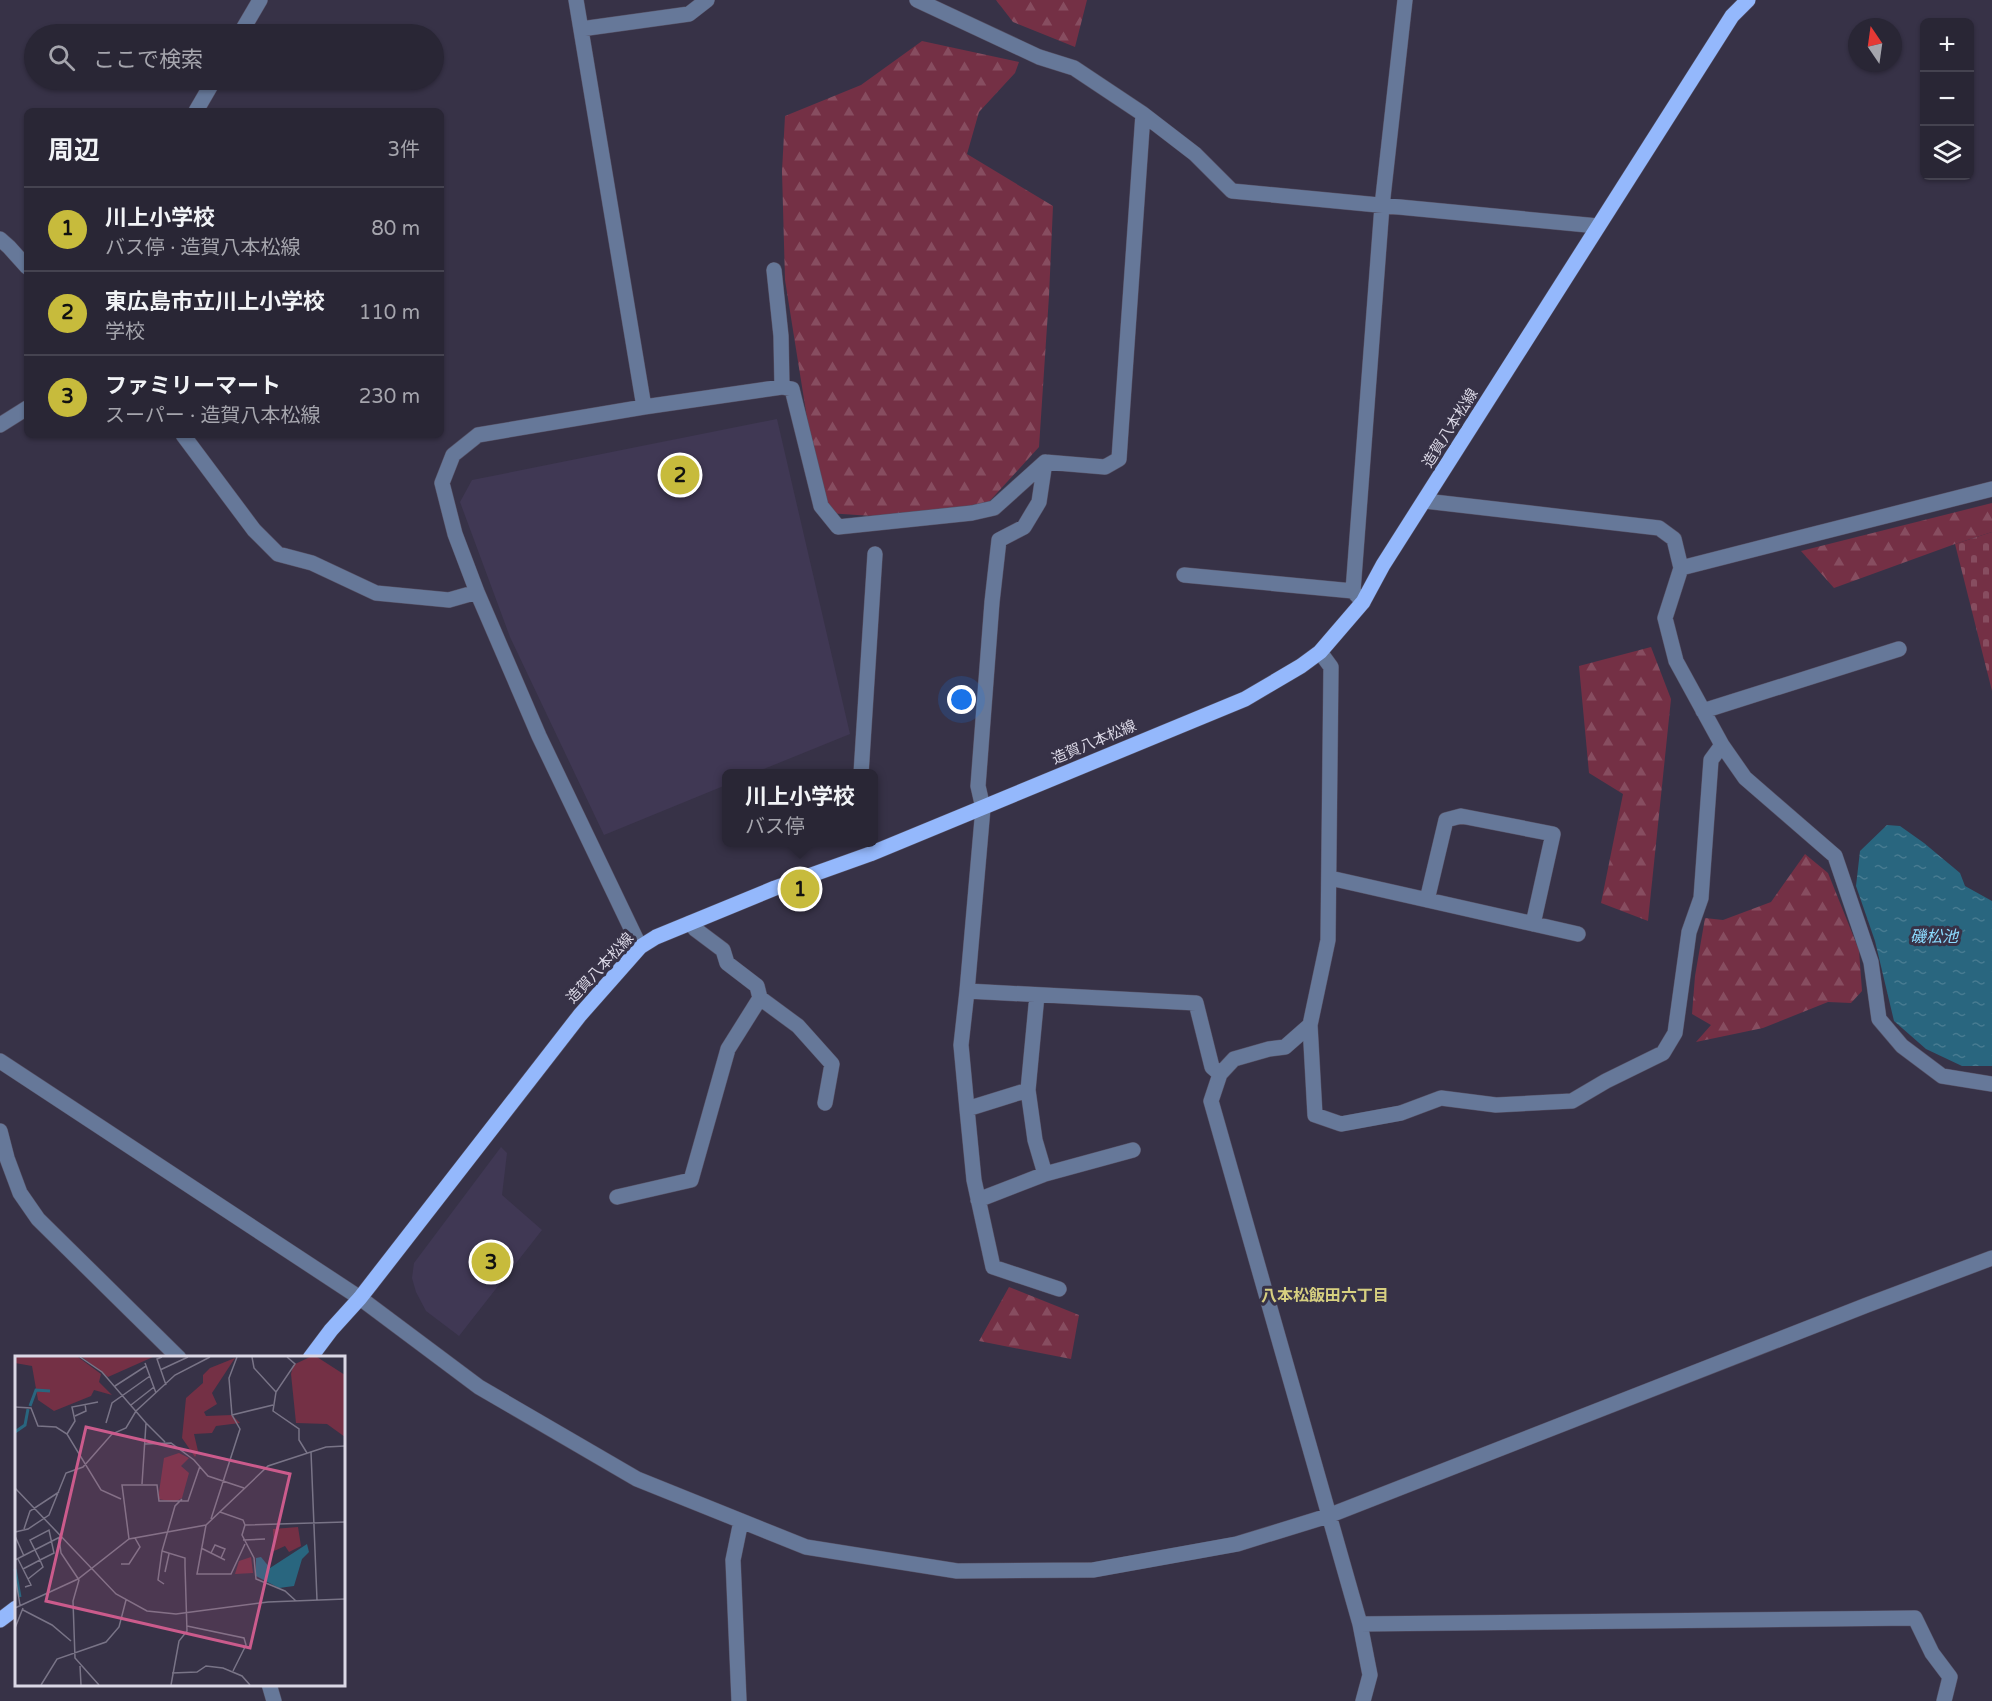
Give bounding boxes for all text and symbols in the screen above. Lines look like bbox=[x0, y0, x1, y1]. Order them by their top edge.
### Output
north arrow bbox=[1848, 18, 1902, 72]
map controls bbox=[1920, 18, 1974, 180]
button: + bbox=[1920, 18, 1974, 72]
search box bbox=[24, 24, 444, 90]
icon: search bbox=[45, 41, 78, 74]
text: ここで検索 bbox=[93, 47, 203, 73]
button: − bbox=[1920, 72, 1974, 126]
button: layers bbox=[1920, 126, 1974, 180]
text: 周辺 bbox=[48, 135, 100, 166]
text: 3件 bbox=[387, 138, 420, 162]
text: 川上小学校 bbox=[105, 205, 215, 231]
text: 1 bbox=[61, 217, 74, 241]
text: 80 m bbox=[371, 217, 420, 241]
text: バス停 · 造賀八本松線 bbox=[105, 236, 301, 260]
text: 東広島市立川上小学校 bbox=[105, 289, 325, 315]
text: 2 bbox=[61, 301, 74, 325]
text: 110 m bbox=[359, 301, 420, 325]
text: 学校 bbox=[105, 320, 145, 344]
text: ファミリーマート bbox=[105, 373, 281, 399]
text: 3 bbox=[61, 385, 74, 409]
text: 230 m bbox=[359, 385, 420, 409]
street label: 造賀八本松線 bbox=[1419, 385, 1481, 471]
text: スーパー · 造賀八本松線 bbox=[105, 404, 320, 428]
pin: 2 bbox=[660, 452, 700, 498]
your location bbox=[947, 685, 976, 714]
street label: 造賀八本松線 bbox=[1049, 716, 1139, 768]
popup bbox=[722, 769, 878, 847]
text: 川上小学校 bbox=[745, 784, 855, 810]
text: バス停 bbox=[745, 815, 805, 839]
pin: 1 bbox=[780, 866, 820, 912]
water label: 磯松池 bbox=[1910, 927, 1960, 947]
street label: 造賀八本松線 bbox=[563, 929, 637, 1007]
pin: 3 bbox=[472, 1240, 510, 1284]
district label: 八本松飯田六丁目 bbox=[1261, 1286, 1389, 1306]
inset map bbox=[15, 1356, 345, 1686]

